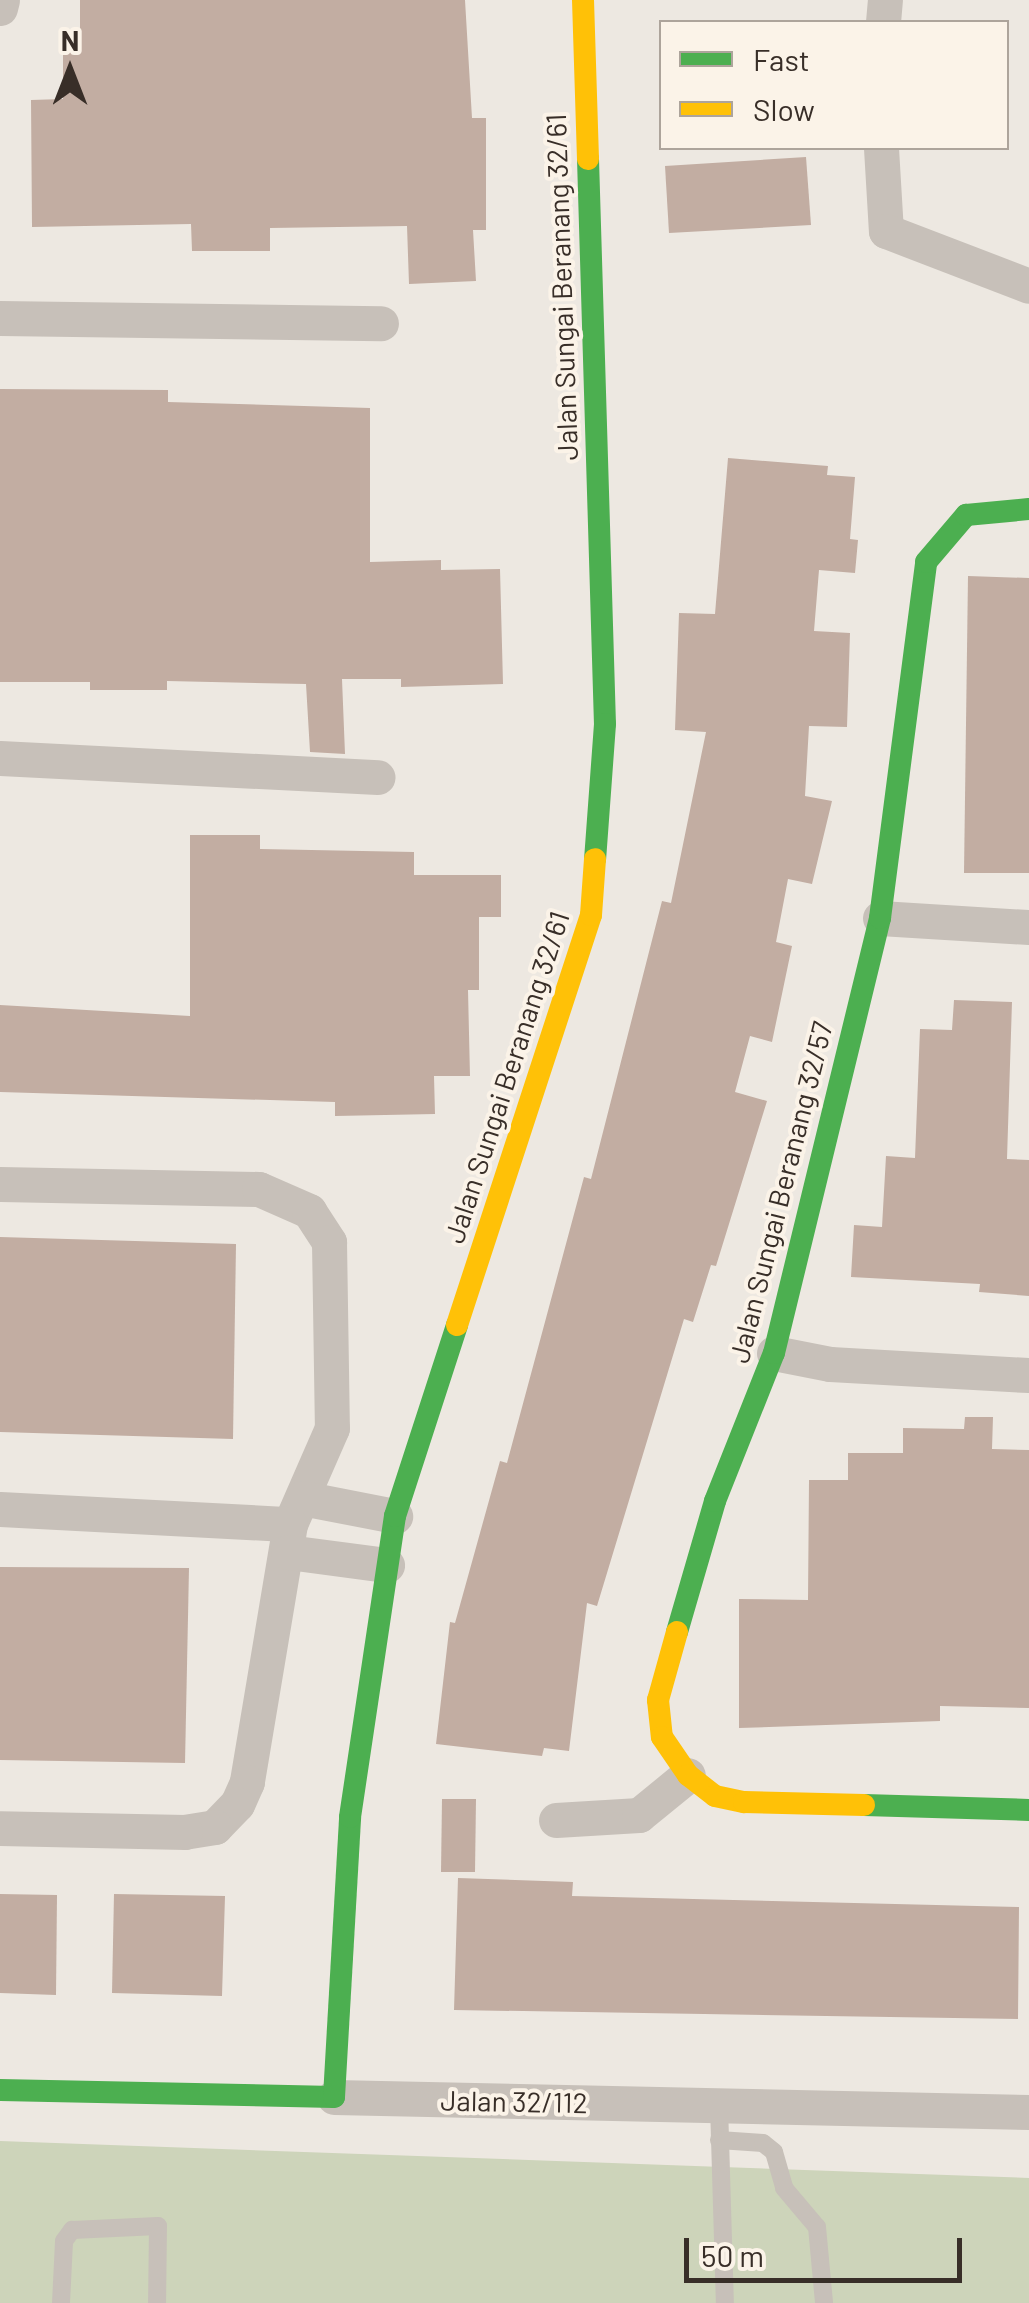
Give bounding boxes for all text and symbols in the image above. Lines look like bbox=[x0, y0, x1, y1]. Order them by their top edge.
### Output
north arrow bbox=[20, 20, 120, 120]
legend bbox=[659, 20, 1009, 150]
text: N bbox=[61, 23, 79, 57]
text: Fast bbox=[753, 41, 810, 77]
text: Slow bbox=[753, 91, 815, 127]
street label: Jalan Sungai Beranang 32/61 bbox=[538, 113, 584, 461]
street label: Jalan Sungai Beranang 32/61 bbox=[436, 907, 576, 1247]
street label: Jalan Sungai Beranang 32/57 bbox=[721, 1018, 839, 1366]
street label: Jalan 32/112 bbox=[440, 2083, 588, 2119]
scale bar bbox=[689, 2218, 966, 2280]
text: 50 m bbox=[701, 2237, 764, 2273]

